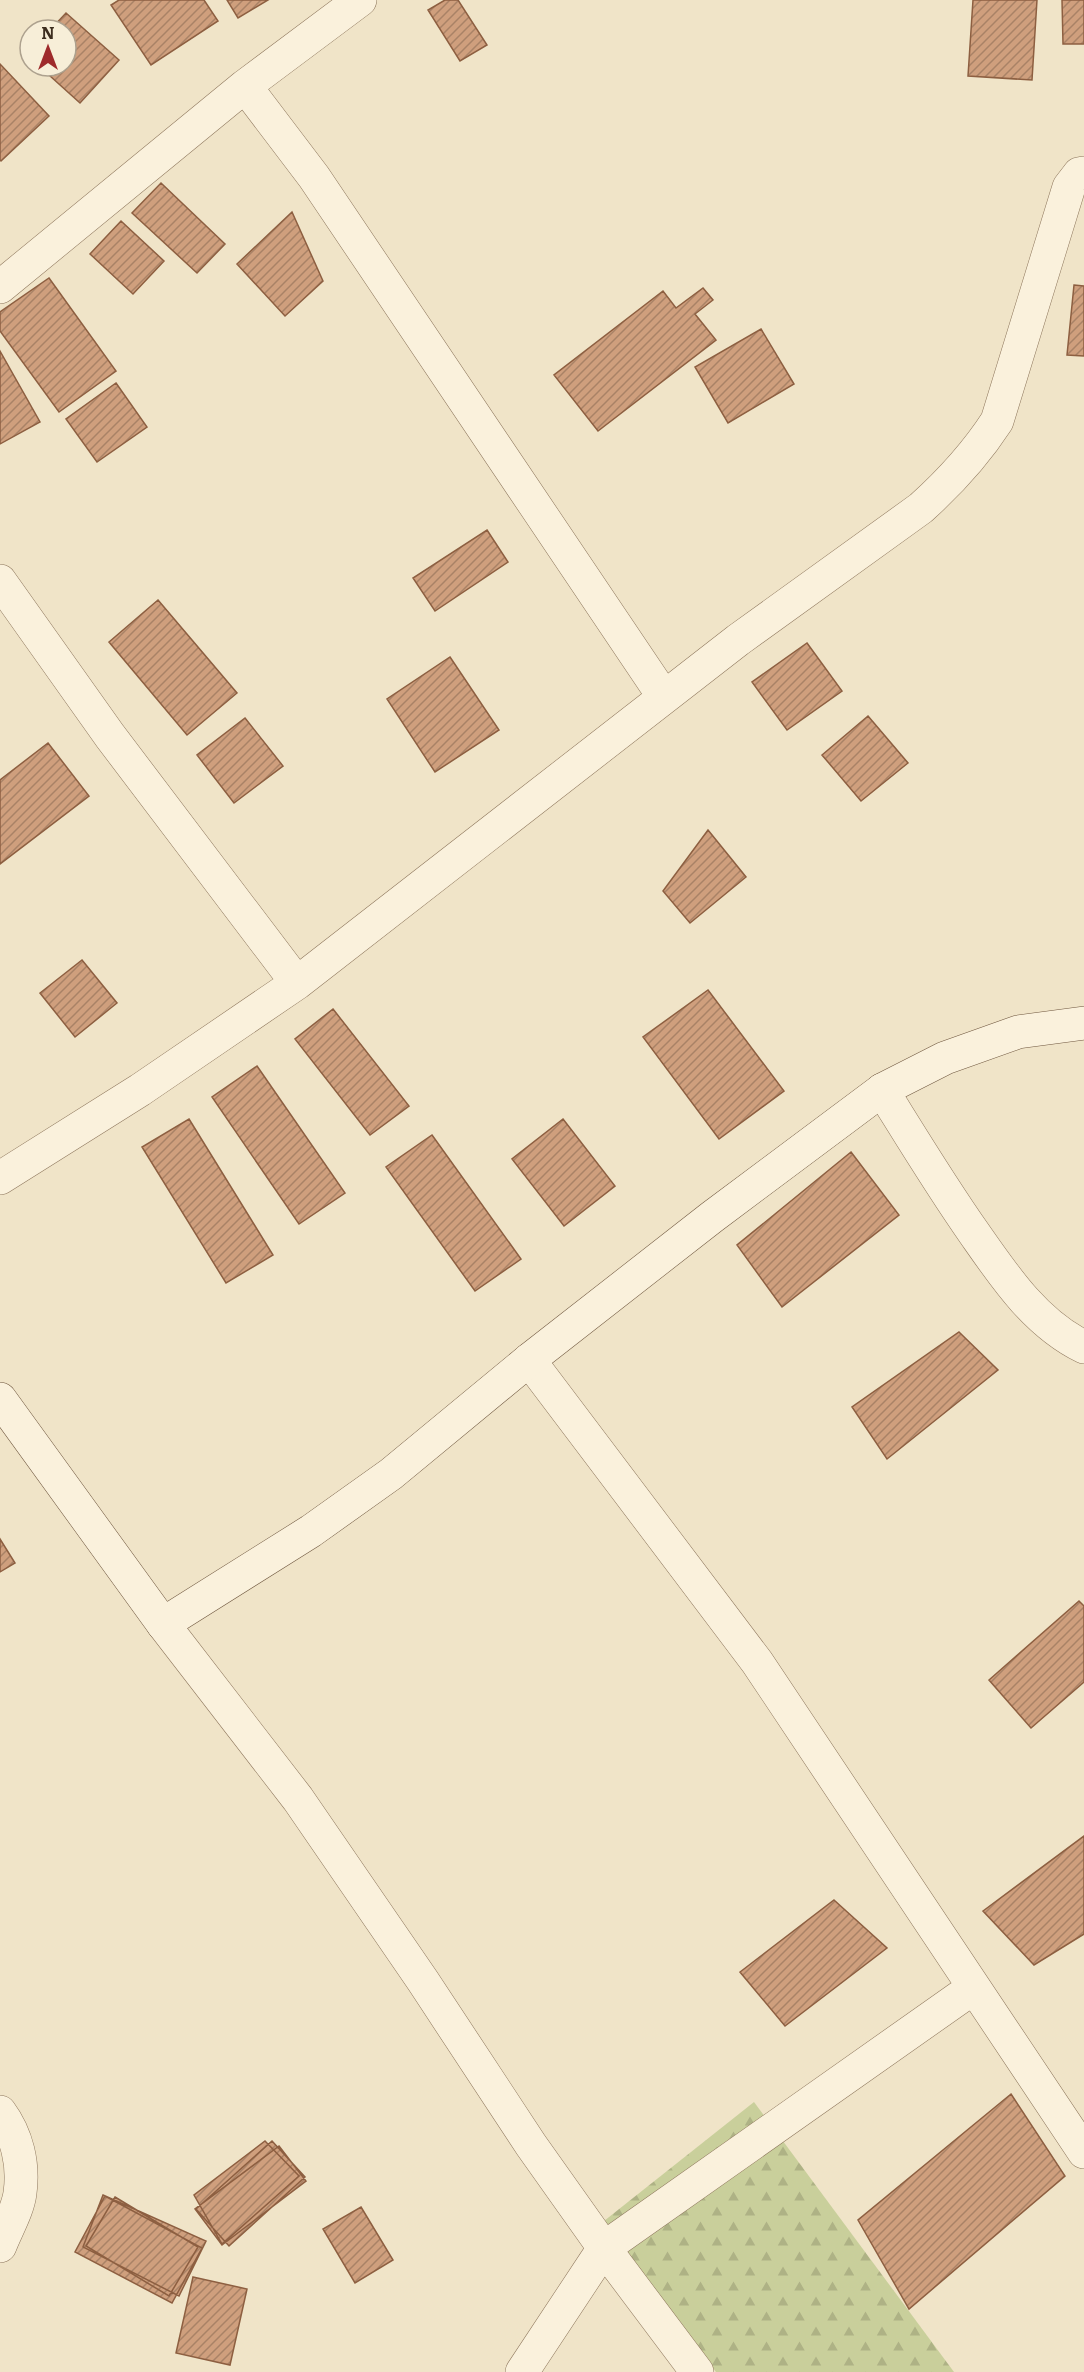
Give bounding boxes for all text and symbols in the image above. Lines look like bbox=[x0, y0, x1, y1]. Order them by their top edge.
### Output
north arrow bbox=[18, 18, 78, 78]
text: N bbox=[41, 20, 55, 44]

